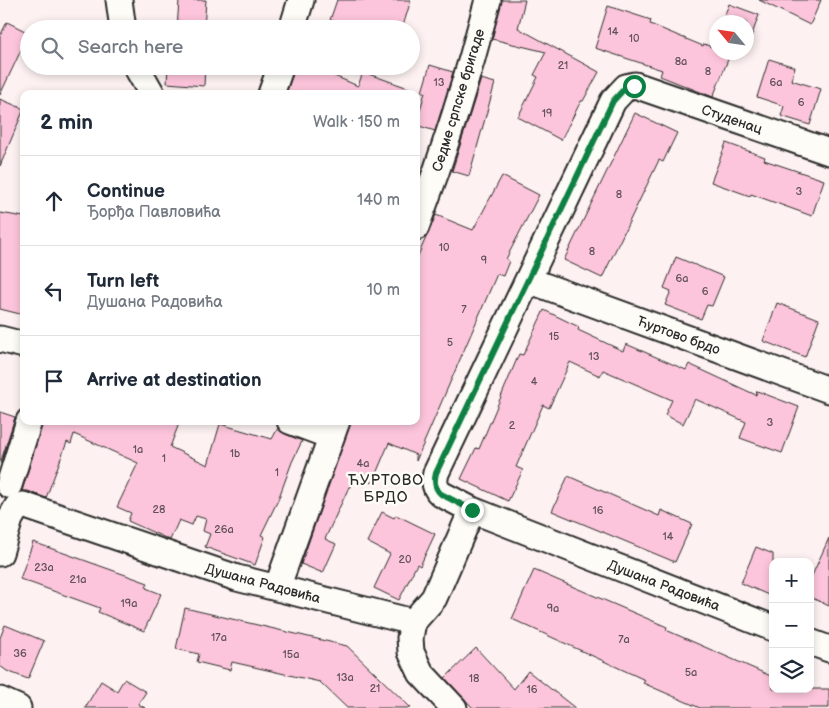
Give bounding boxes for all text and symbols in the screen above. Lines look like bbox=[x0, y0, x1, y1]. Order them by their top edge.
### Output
north arrow bbox=[709, 15, 754, 60]
search box bbox=[20, 20, 420, 75]
house number: 14 bbox=[608, 25, 619, 38]
street label: Седме српске бригаде bbox=[429, 26, 488, 174]
house number: 10 bbox=[629, 32, 640, 45]
icon: search bbox=[38, 34, 66, 62]
text: Search here bbox=[78, 36, 183, 59]
house number: 8a bbox=[675, 55, 687, 68]
house number: 21 bbox=[558, 59, 568, 72]
house number: 8 bbox=[705, 65, 711, 78]
route start bbox=[623, 75, 646, 98]
house number: 13 bbox=[433, 76, 445, 89]
house number: 6a bbox=[770, 76, 782, 89]
house number: 6 bbox=[798, 96, 805, 109]
street label: Студенац bbox=[699, 101, 764, 138]
house number: 19 bbox=[542, 107, 552, 120]
text: 2 min bbox=[40, 110, 93, 135]
text: Walk · 150 m bbox=[313, 113, 400, 132]
text: Continue bbox=[87, 180, 165, 203]
house number: 3 bbox=[796, 185, 803, 198]
icon: ahead bbox=[40, 187, 68, 215]
house number: 8 bbox=[616, 188, 622, 201]
text: 140 m bbox=[357, 191, 400, 210]
text: Ђорђа Павловића bbox=[87, 203, 221, 222]
house number: 10 bbox=[439, 241, 450, 254]
house number: 8 bbox=[589, 245, 595, 258]
house number: 9 bbox=[481, 254, 487, 267]
text: Turn left bbox=[87, 270, 159, 293]
house number: 6a bbox=[676, 272, 688, 285]
icon: left bbox=[40, 277, 68, 305]
text: 10 m bbox=[367, 281, 400, 300]
house number: 6 bbox=[702, 285, 709, 298]
text: Душана Радовића bbox=[87, 293, 223, 312]
house number: 7 bbox=[461, 303, 467, 316]
street label: Ћуртово брдо bbox=[635, 313, 723, 358]
house number: 15 bbox=[549, 330, 559, 343]
house number: 5 bbox=[447, 336, 453, 349]
house number: 13 bbox=[588, 350, 600, 363]
icon: arrive bbox=[40, 367, 68, 395]
text: Arrive at destination bbox=[87, 369, 262, 392]
house number: 4 bbox=[531, 375, 538, 388]
house number: 3 bbox=[767, 416, 774, 429]
house number: 2 bbox=[509, 419, 516, 432]
house number: 1a bbox=[133, 443, 143, 456]
house number: 1b bbox=[230, 447, 240, 460]
house number: 1 bbox=[162, 452, 166, 465]
house number: 4a bbox=[357, 457, 369, 470]
house number: 1 bbox=[275, 466, 279, 479]
district label: ЋУРТОВО БРДО bbox=[348, 471, 424, 507]
route end bbox=[461, 499, 484, 522]
house number: 28 bbox=[153, 503, 165, 516]
house number: 16 bbox=[593, 504, 604, 517]
house number: 26a bbox=[214, 523, 234, 536]
house number: 14 bbox=[663, 530, 674, 543]
house number: 20 bbox=[399, 553, 412, 566]
street label: Душана Радовића bbox=[605, 556, 723, 615]
map controls bbox=[769, 558, 814, 693]
button: + bbox=[769, 558, 814, 603]
street label: Душана Радовића bbox=[203, 560, 323, 607]
house number: 23a bbox=[34, 561, 54, 574]
house number: 21a bbox=[70, 573, 86, 586]
house number: 19a bbox=[121, 597, 137, 610]
house number: 9a bbox=[547, 602, 559, 615]
button: − bbox=[769, 603, 814, 648]
house number: 17a bbox=[211, 631, 227, 644]
house number: 7a bbox=[618, 633, 630, 646]
house number: 36 bbox=[13, 647, 27, 660]
house number: 15a bbox=[283, 648, 299, 661]
button: layers bbox=[769, 648, 814, 693]
house number: 5a bbox=[685, 666, 697, 679]
house number: 13a bbox=[336, 671, 354, 684]
house number: 18 bbox=[469, 672, 479, 685]
house number: 21 bbox=[370, 682, 380, 695]
house number: 16 bbox=[527, 683, 538, 696]

